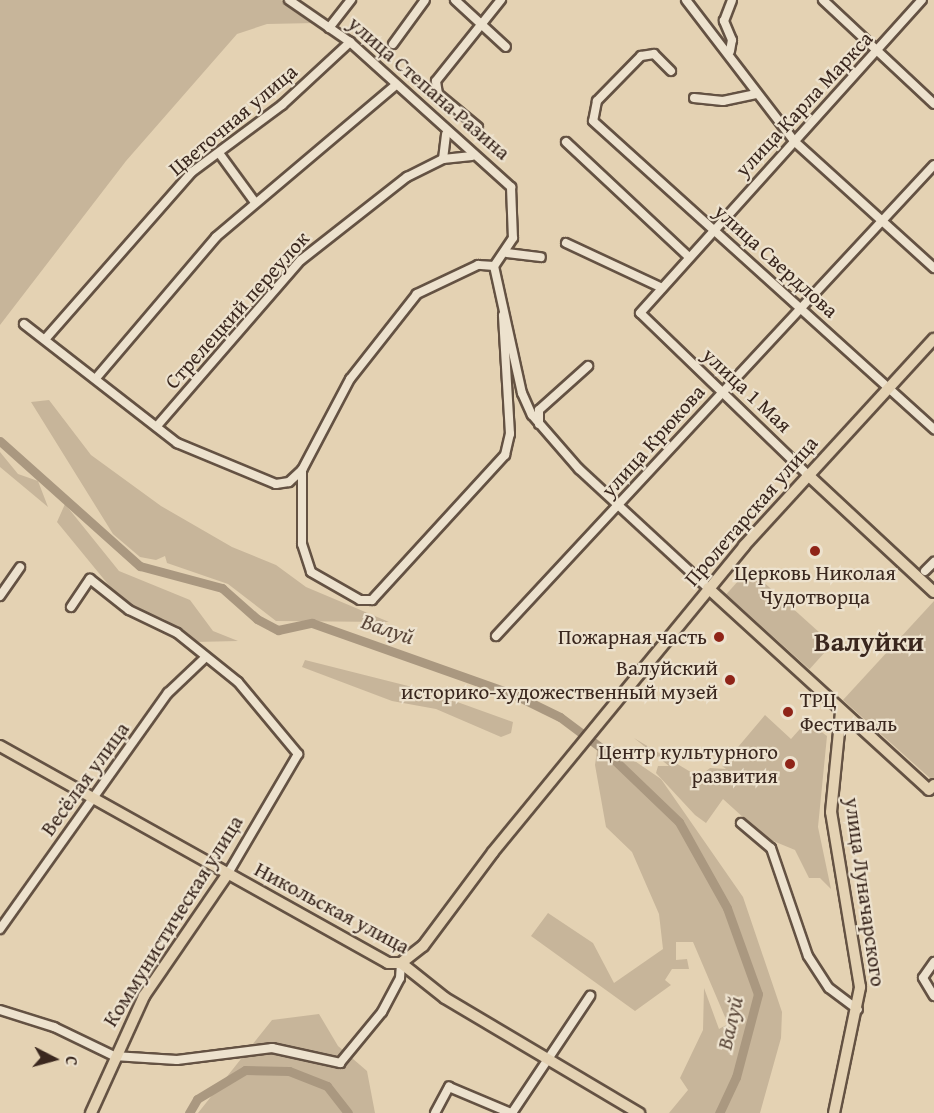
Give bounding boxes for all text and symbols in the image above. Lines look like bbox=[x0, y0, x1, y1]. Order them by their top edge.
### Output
street label: улица Степана Разина bbox=[343, 11, 515, 165]
street label: улица Карла Маркса bbox=[730, 26, 878, 182]
street label: Цветочная улица bbox=[164, 59, 302, 181]
street label: улица Свердлова bbox=[709, 199, 843, 323]
street label: Стрелецкий переулок bbox=[160, 226, 314, 394]
street label: улица 1 Мая bbox=[697, 342, 797, 438]
street label: улица Крюкова bbox=[596, 380, 710, 502]
street label: Пролетарская улица bbox=[679, 431, 823, 591]
marker: Церковь Николая Чудотворца bbox=[808, 544, 822, 558]
place label: Церковь Николая Чудотворца bbox=[734, 560, 896, 610]
water label: Валуй bbox=[358, 608, 418, 650]
place label: Пожарная часть bbox=[558, 624, 707, 650]
district label: Валуйки bbox=[814, 626, 924, 658]
marker: Пожарная часть bbox=[712, 630, 726, 644]
place label: Валуйский историко-художественный музей bbox=[401, 655, 718, 705]
marker: Валуйский историко-художественный музей bbox=[723, 673, 737, 687]
place label: ТРЦ Фестиваль bbox=[800, 687, 897, 737]
marker: ТРЦ Фестиваль bbox=[781, 705, 795, 719]
street label: Весёлая улица bbox=[35, 717, 135, 841]
place label: Центр культурного развития bbox=[599, 739, 778, 789]
marker: Центр культурного развития bbox=[783, 757, 797, 771]
street label: улица Луначарского bbox=[839, 796, 891, 988]
street label: Коммунистическая улица bbox=[98, 811, 248, 1031]
street label: Никольская улица bbox=[250, 857, 414, 959]
water label: Валуй bbox=[711, 994, 749, 1052]
north arrow bbox=[24, 1029, 84, 1089]
text: С bbox=[59, 1055, 84, 1067]

